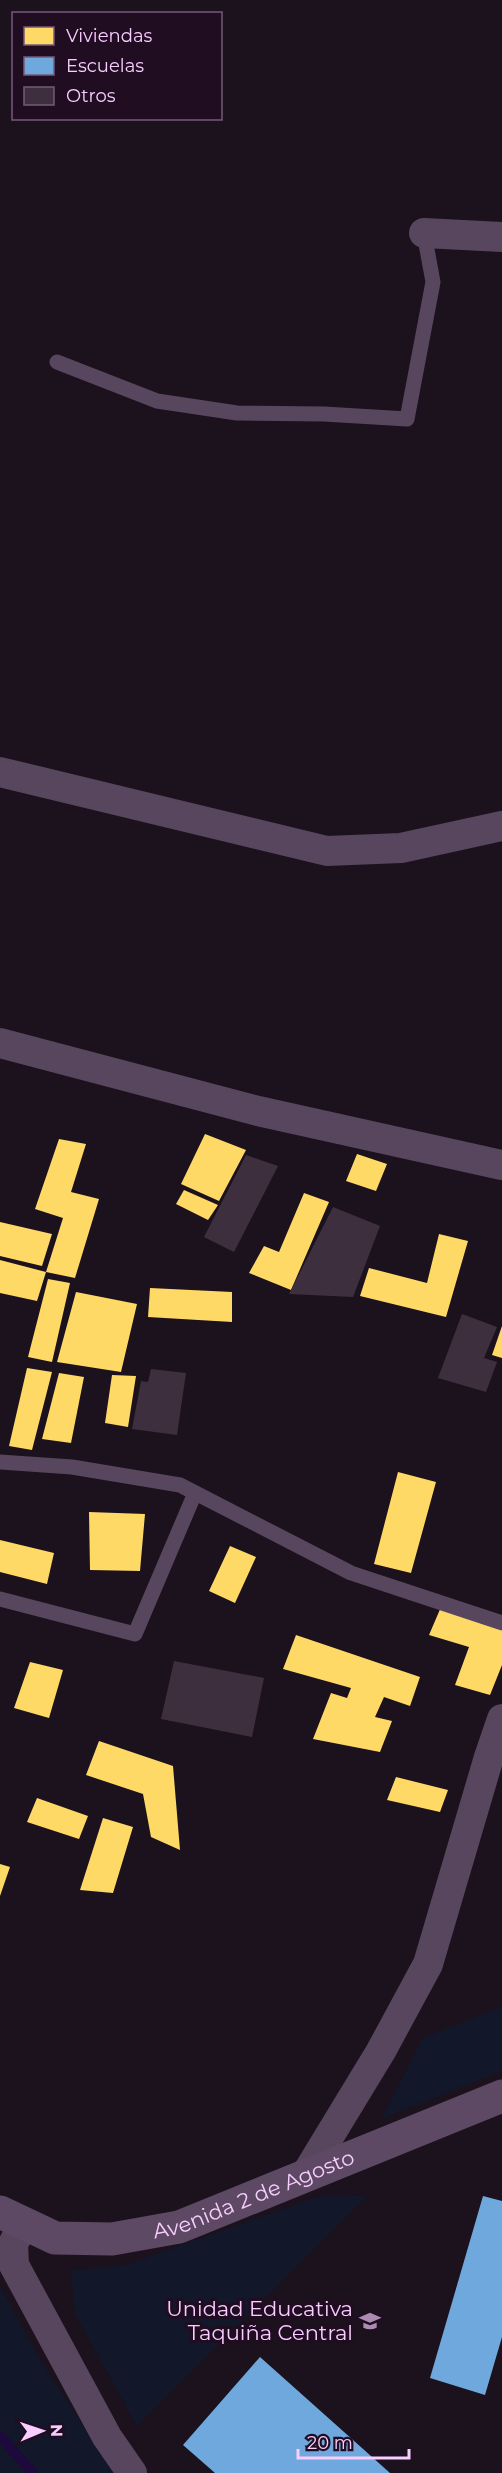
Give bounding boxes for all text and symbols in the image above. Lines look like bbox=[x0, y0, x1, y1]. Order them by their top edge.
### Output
legend bbox=[12, 12, 222, 120]
text: Viviendas bbox=[66, 25, 153, 47]
text: Escuelas bbox=[66, 55, 144, 77]
text: Otros bbox=[66, 85, 116, 107]
street label: Avenida 2 de Agosto bbox=[151, 2144, 358, 2243]
place label: Unidad Educativa Taquiña Central bbox=[166, 2296, 353, 2345]
school or university icon: Unidad Educativa Taquiña Central bbox=[358, 2309, 382, 2333]
north arrow bbox=[12, 2401, 72, 2461]
scale bar bbox=[298, 2422, 409, 2460]
text: N bbox=[47, 2424, 66, 2437]
text: 20 m bbox=[307, 2432, 353, 2454]

